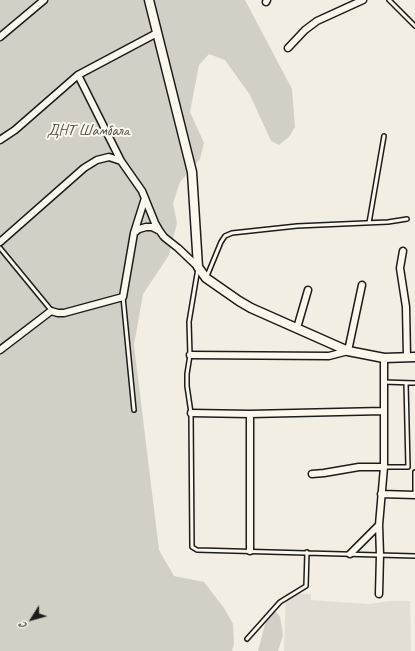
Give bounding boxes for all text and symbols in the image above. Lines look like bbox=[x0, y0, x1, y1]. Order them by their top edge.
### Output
park label: ДНТ Шамбала bbox=[47, 121, 129, 141]
north arrow bbox=[12, 599, 52, 639]
text: С bbox=[15, 620, 30, 633]

